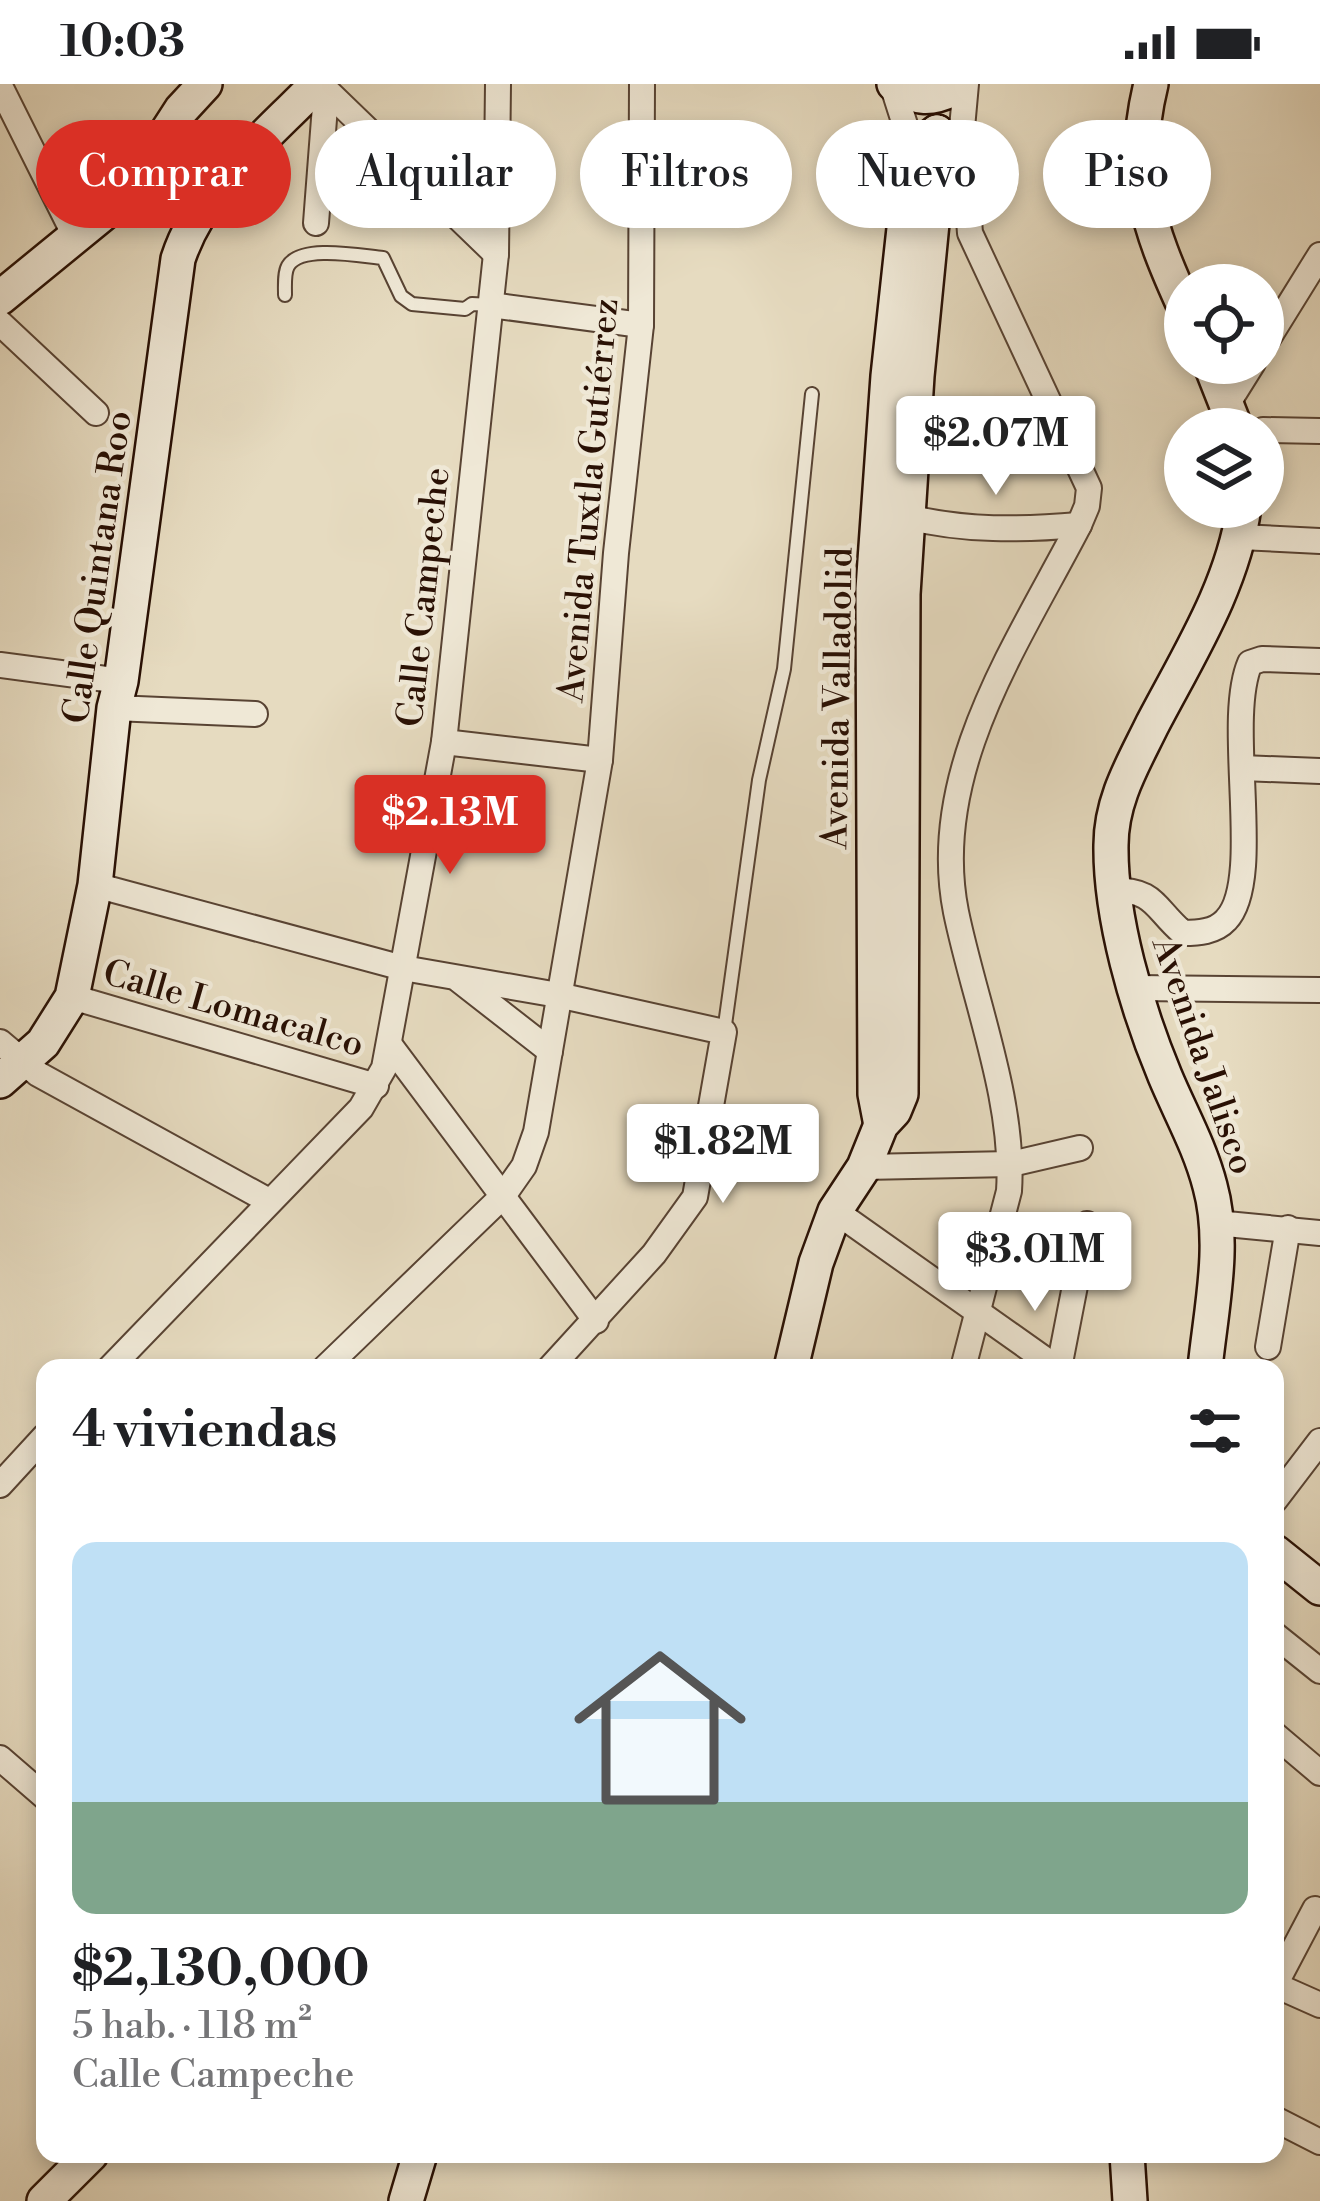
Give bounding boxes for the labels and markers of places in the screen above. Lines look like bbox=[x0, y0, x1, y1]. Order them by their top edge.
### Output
pin: $2.07M bbox=[898, 396, 1094, 498]
pin: $2.13M bbox=[352, 775, 548, 877]
pin: $1.82M bbox=[625, 1104, 821, 1206]
pin: $3.01M bbox=[937, 1212, 1133, 1314]

